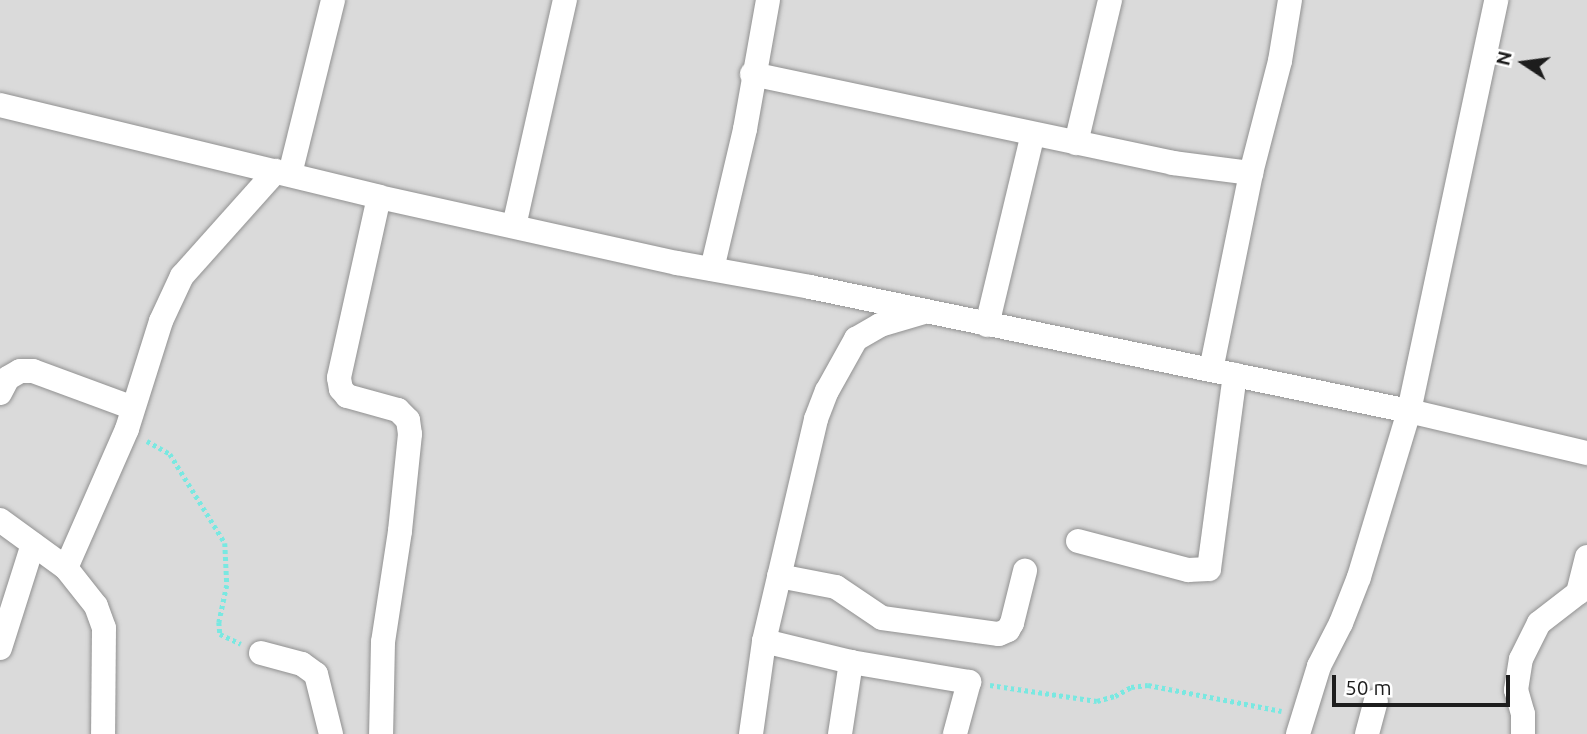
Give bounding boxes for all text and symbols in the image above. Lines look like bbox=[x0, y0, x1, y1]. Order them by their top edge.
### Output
north arrow bbox=[1489, 28, 1559, 98]
text: N bbox=[1491, 49, 1516, 68]
scale bar bbox=[1335, 660, 1514, 704]
text: 50 m bbox=[1345, 675, 1392, 699]

